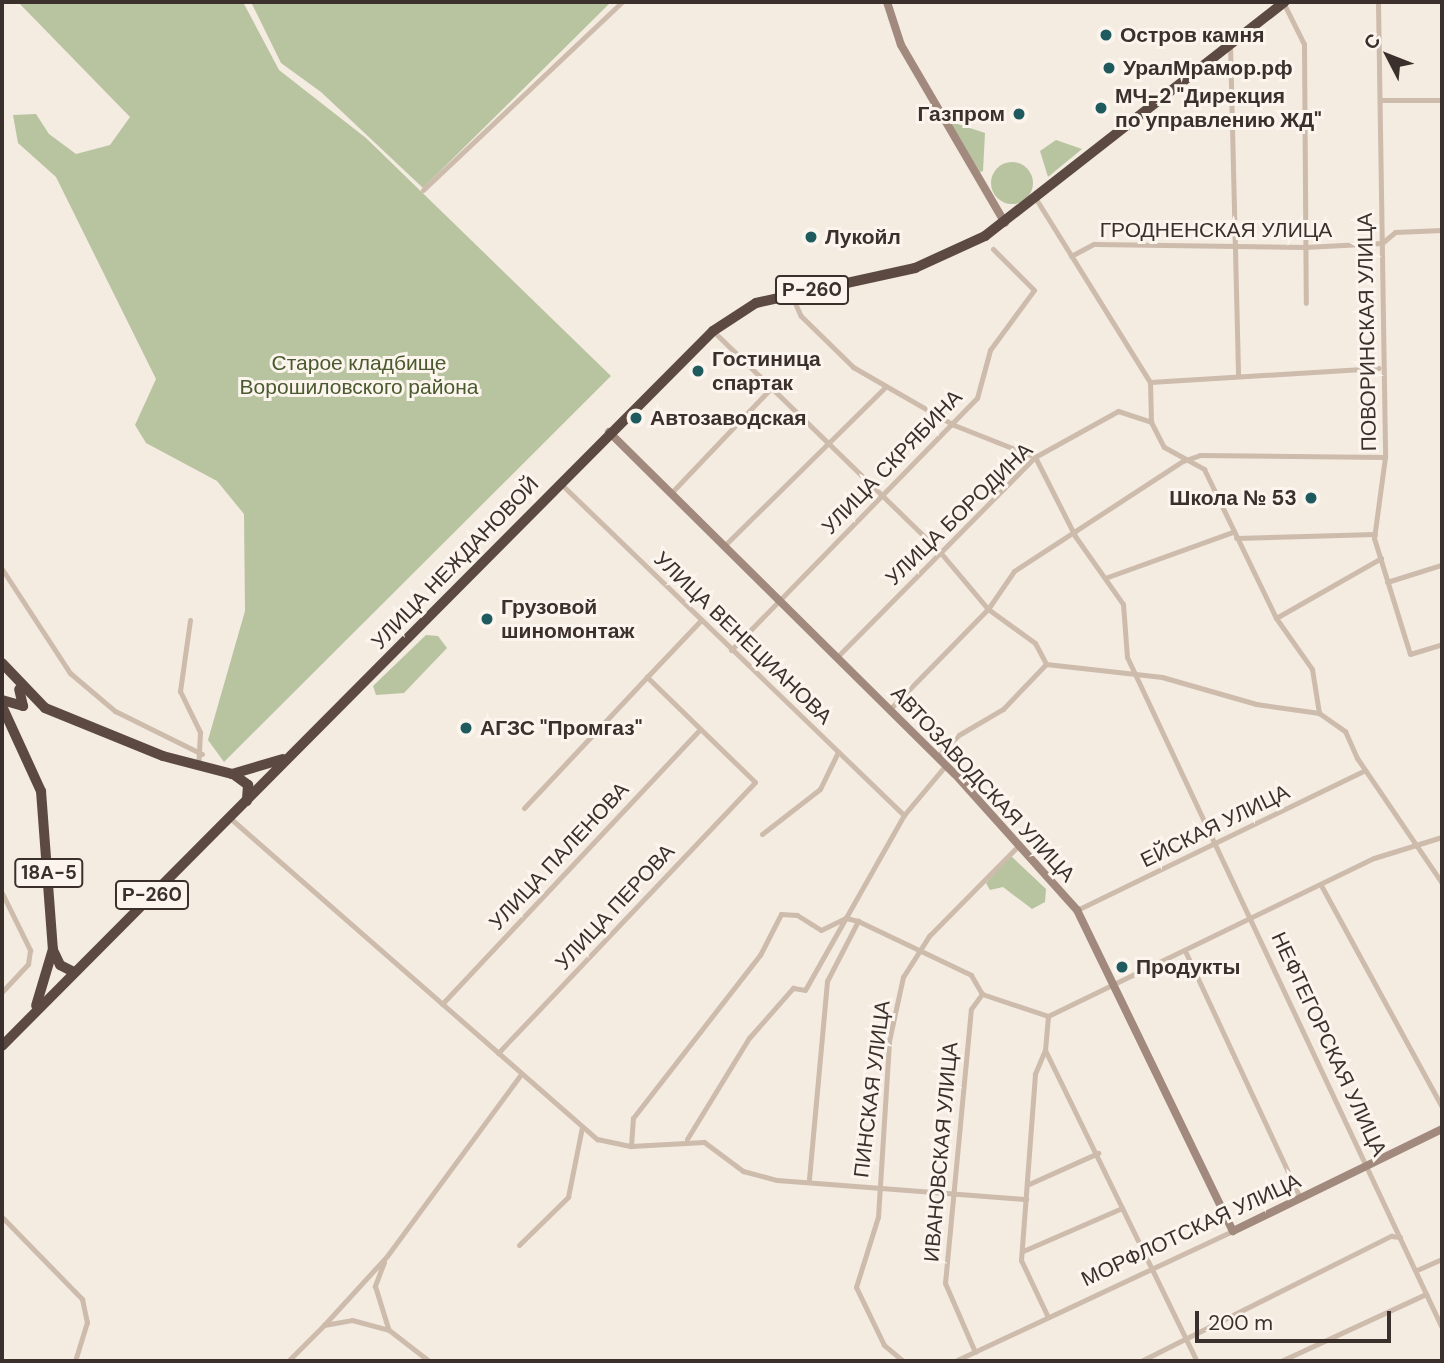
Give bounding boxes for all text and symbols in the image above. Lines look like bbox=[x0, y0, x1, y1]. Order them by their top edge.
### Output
north arrow bbox=[1353, 21, 1423, 91]
place label: Остров камня bbox=[1120, 22, 1264, 48]
marker: Остров камня bbox=[1098, 27, 1114, 43]
text: С bbox=[1358, 28, 1386, 55]
place label: УралМрамор.рф bbox=[1123, 55, 1293, 81]
marker: УралМрамор.рф bbox=[1101, 60, 1117, 76]
place label: МЧ-2 "Дирекция по управлению ЖД" bbox=[1115, 83, 1322, 133]
marker: МЧ-2 "Дирекция по управлению ЖД" bbox=[1093, 100, 1109, 116]
place label: Газпром bbox=[917, 101, 1005, 127]
marker: Газпром bbox=[1011, 106, 1027, 122]
street label: ПОВОРИНСКАЯ УЛИЦА bbox=[1352, 213, 1382, 451]
street label: ГРОДНЕНСКАЯ УЛИЦА bbox=[1100, 217, 1332, 243]
place label: Лукойл bbox=[825, 224, 901, 250]
marker: Лукойл bbox=[803, 229, 819, 245]
road number: Р-260 bbox=[774, 274, 850, 306]
place label: Гостиница спартак bbox=[712, 346, 821, 396]
park label: Старое кладбище Ворошиловского района bbox=[240, 350, 478, 400]
marker: Гостиница спартак bbox=[690, 363, 706, 379]
street label: УЛИЦА СКРЯБИНА bbox=[817, 385, 967, 539]
place label: Автозаводская bbox=[650, 405, 807, 431]
marker: Автозаводская bbox=[628, 410, 644, 426]
street label: УЛИЦА БОРОДИНА bbox=[880, 437, 1038, 591]
street label: УЛИЦА НЕЖДАНОВОЙ bbox=[366, 472, 544, 654]
place label: Школа № 53 bbox=[1169, 485, 1297, 511]
marker: Школа № 53 bbox=[1303, 490, 1319, 506]
street label: УЛИЦА ВЕНЕЦИАНОВА bbox=[649, 547, 837, 729]
place label: Грузовой шиномонтаж bbox=[501, 594, 634, 644]
marker: Грузовой шиномонтаж bbox=[479, 611, 495, 627]
street label: АВТОЗАВОДСКАЯ УЛИЦА bbox=[886, 681, 1080, 887]
place label: АГЗС "Промгаз" bbox=[480, 715, 642, 741]
marker: АГЗС "Промгаз" bbox=[458, 720, 474, 736]
street label: УЛИЦА ПАЛЕНОВА bbox=[484, 777, 634, 935]
street label: ЕЙСКАЯ УЛИЦА bbox=[1137, 779, 1293, 873]
street label: УЛИЦА ПЕРОВА bbox=[550, 839, 680, 975]
road number: 18А-5 bbox=[14, 858, 84, 888]
road number: Р-260 bbox=[114, 880, 190, 911]
street label: НЕФТЕГОРСКАЯ УЛИЦА bbox=[1266, 928, 1392, 1160]
place label: Продукты bbox=[1136, 954, 1240, 980]
marker: Продукты bbox=[1114, 959, 1130, 975]
street label: ПИНСКАЯ УЛИЦА bbox=[849, 999, 895, 1179]
street label: ИВАНОВСКАЯ УЛИЦА bbox=[919, 1041, 963, 1263]
street label: МОРФЛОТСКАЯ УЛИЦА bbox=[1077, 1168, 1305, 1292]
scale bar bbox=[1199, 1296, 1395, 1340]
text: 200 m bbox=[1208, 1309, 1273, 1337]

